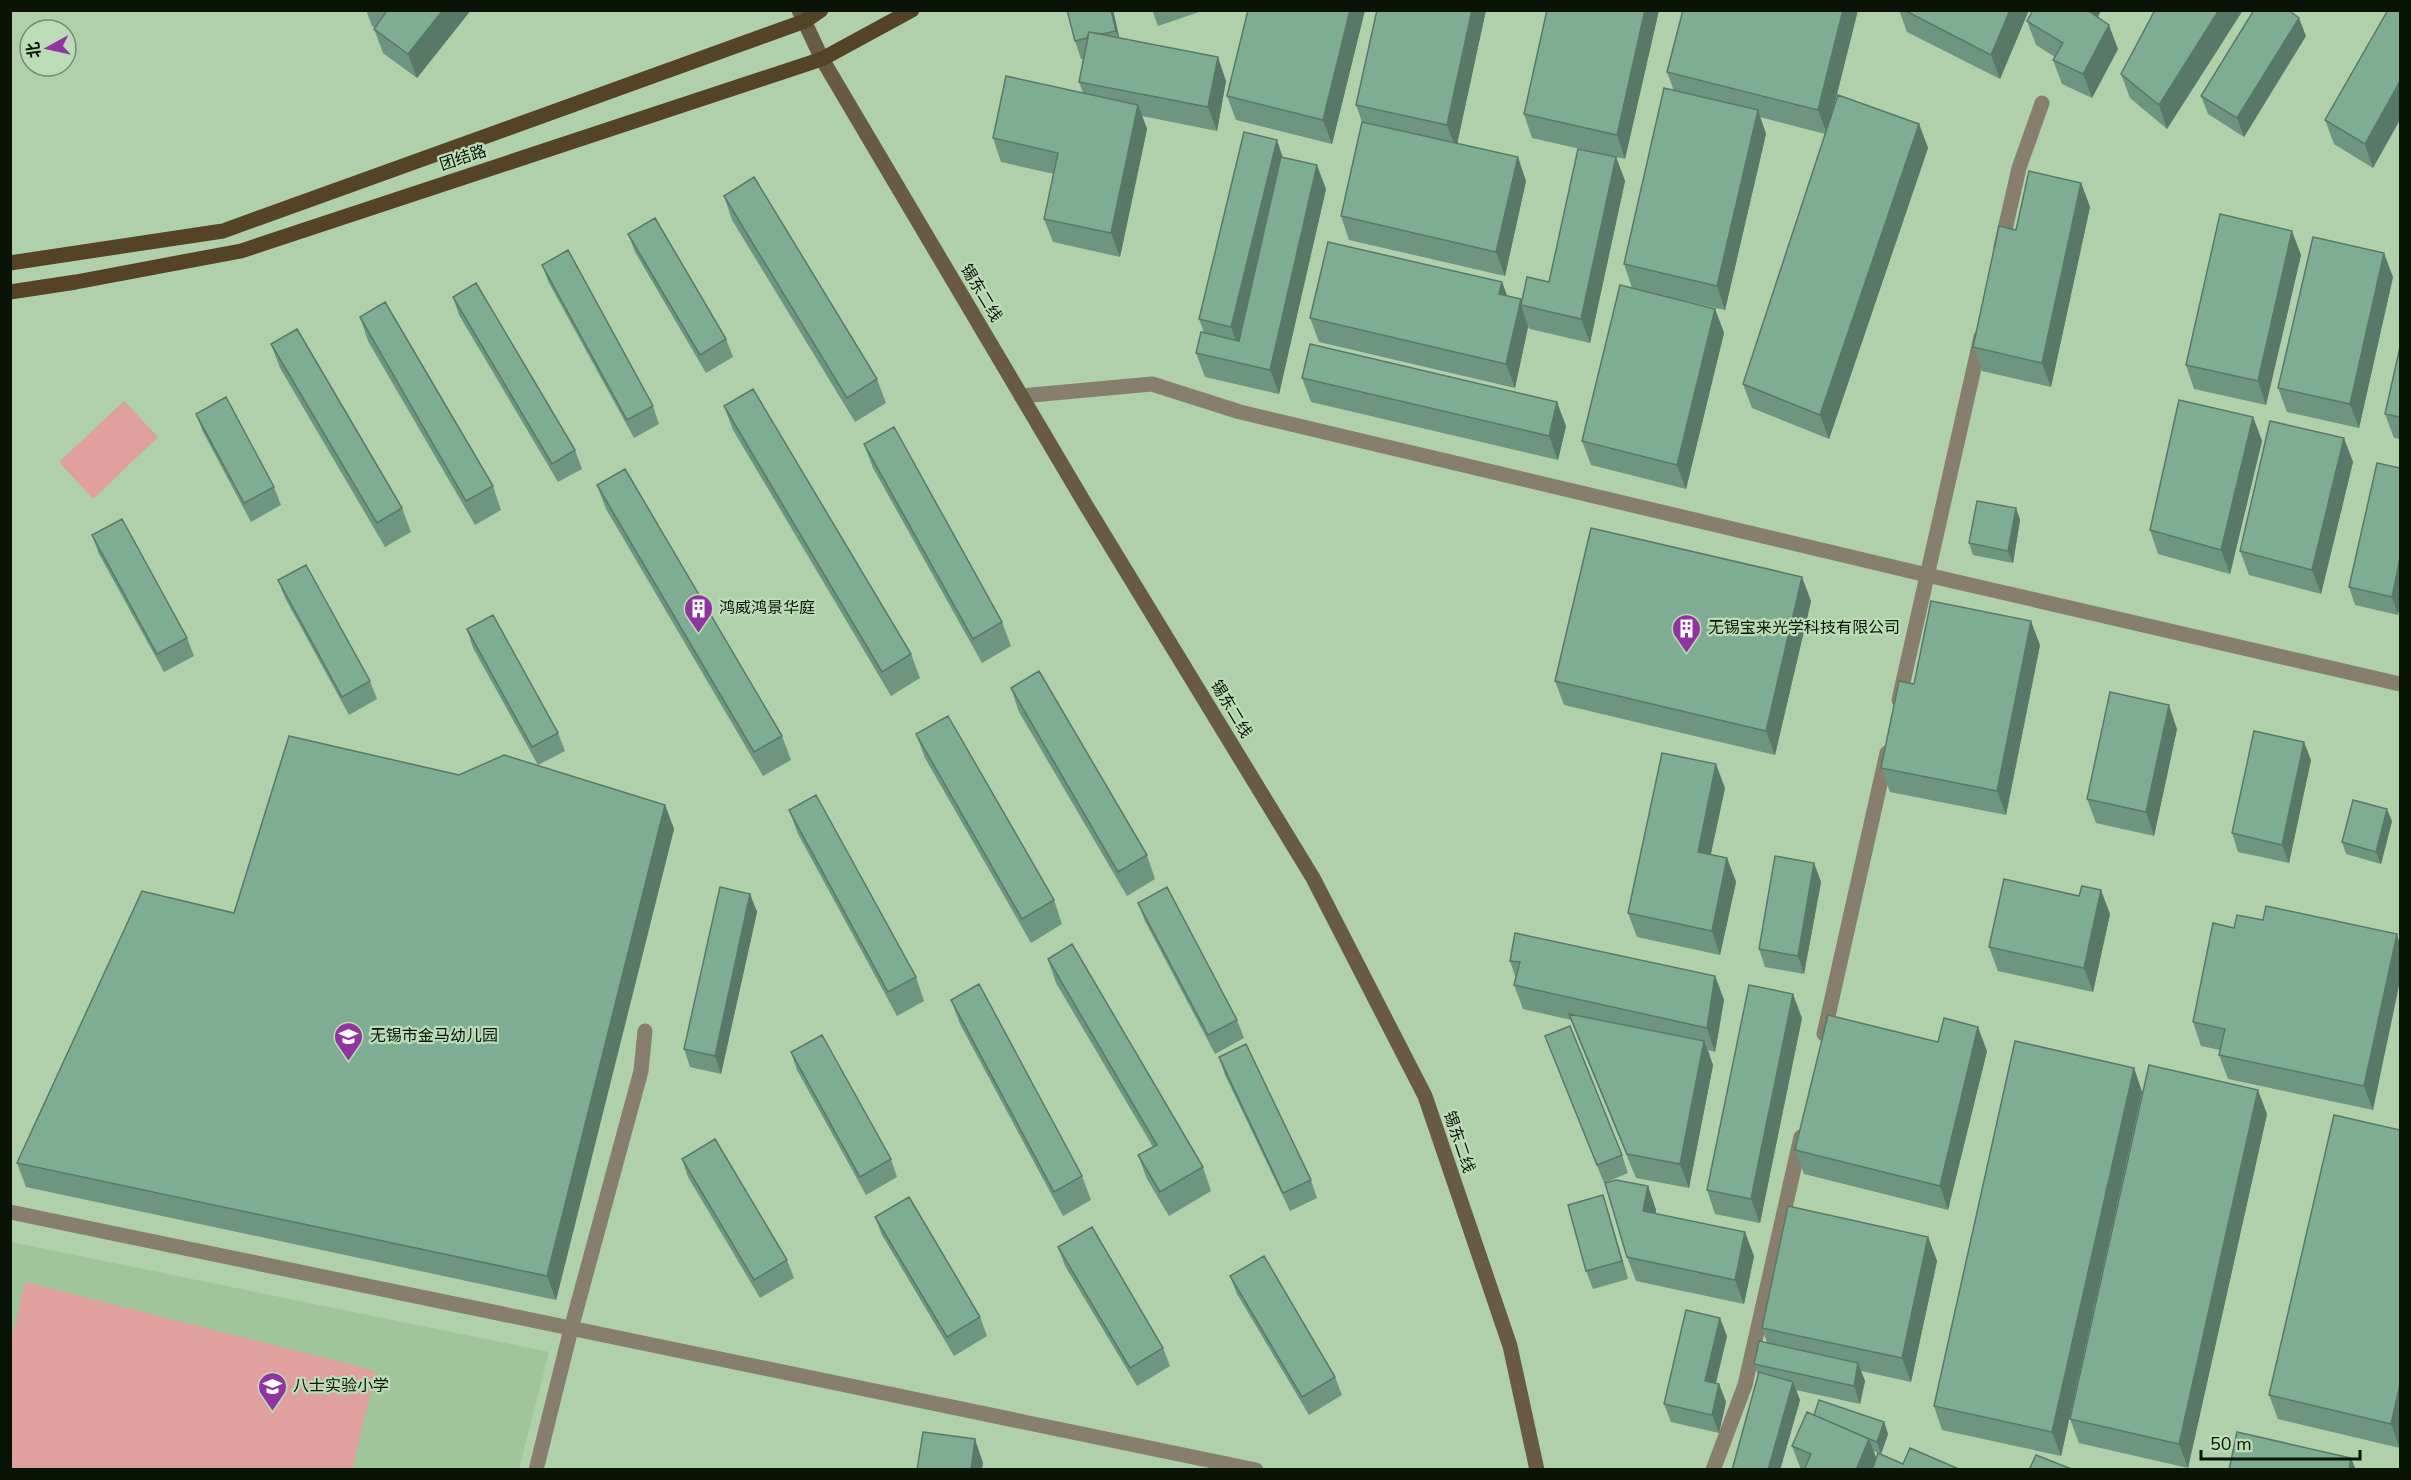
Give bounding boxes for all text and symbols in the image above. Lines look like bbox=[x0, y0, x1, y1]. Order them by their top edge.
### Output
north arrow bbox=[18, 18, 78, 78]
text: 北 bbox=[22, 40, 46, 59]
street label: 团结路 bbox=[437, 140, 489, 176]
street label: 锡东二线 bbox=[955, 260, 1007, 326]
building icon: 鸿威鸿景华庭 bbox=[682, 592, 714, 634]
place label: 鸿威鸿景华庭 bbox=[719, 597, 815, 619]
building icon: 无锡宝来光学科技有限公司 bbox=[1671, 612, 1703, 654]
place label: 无锡宝来光学科技有限公司 bbox=[1708, 617, 1900, 639]
street label: 锡东二线 bbox=[1205, 676, 1257, 742]
school or university icon: 无锡市金马幼儿园 bbox=[333, 1020, 365, 1062]
place label: 无锡市金马幼儿园 bbox=[370, 1025, 498, 1047]
street label: 锡东二线 bbox=[1438, 1108, 1480, 1176]
school or university icon: 八士实验小学 bbox=[256, 1370, 288, 1412]
place label: 八士实验小学 bbox=[293, 1375, 389, 1397]
scale bar bbox=[2201, 1423, 2360, 1461]
text: 50 m bbox=[2210, 1432, 2252, 1456]

